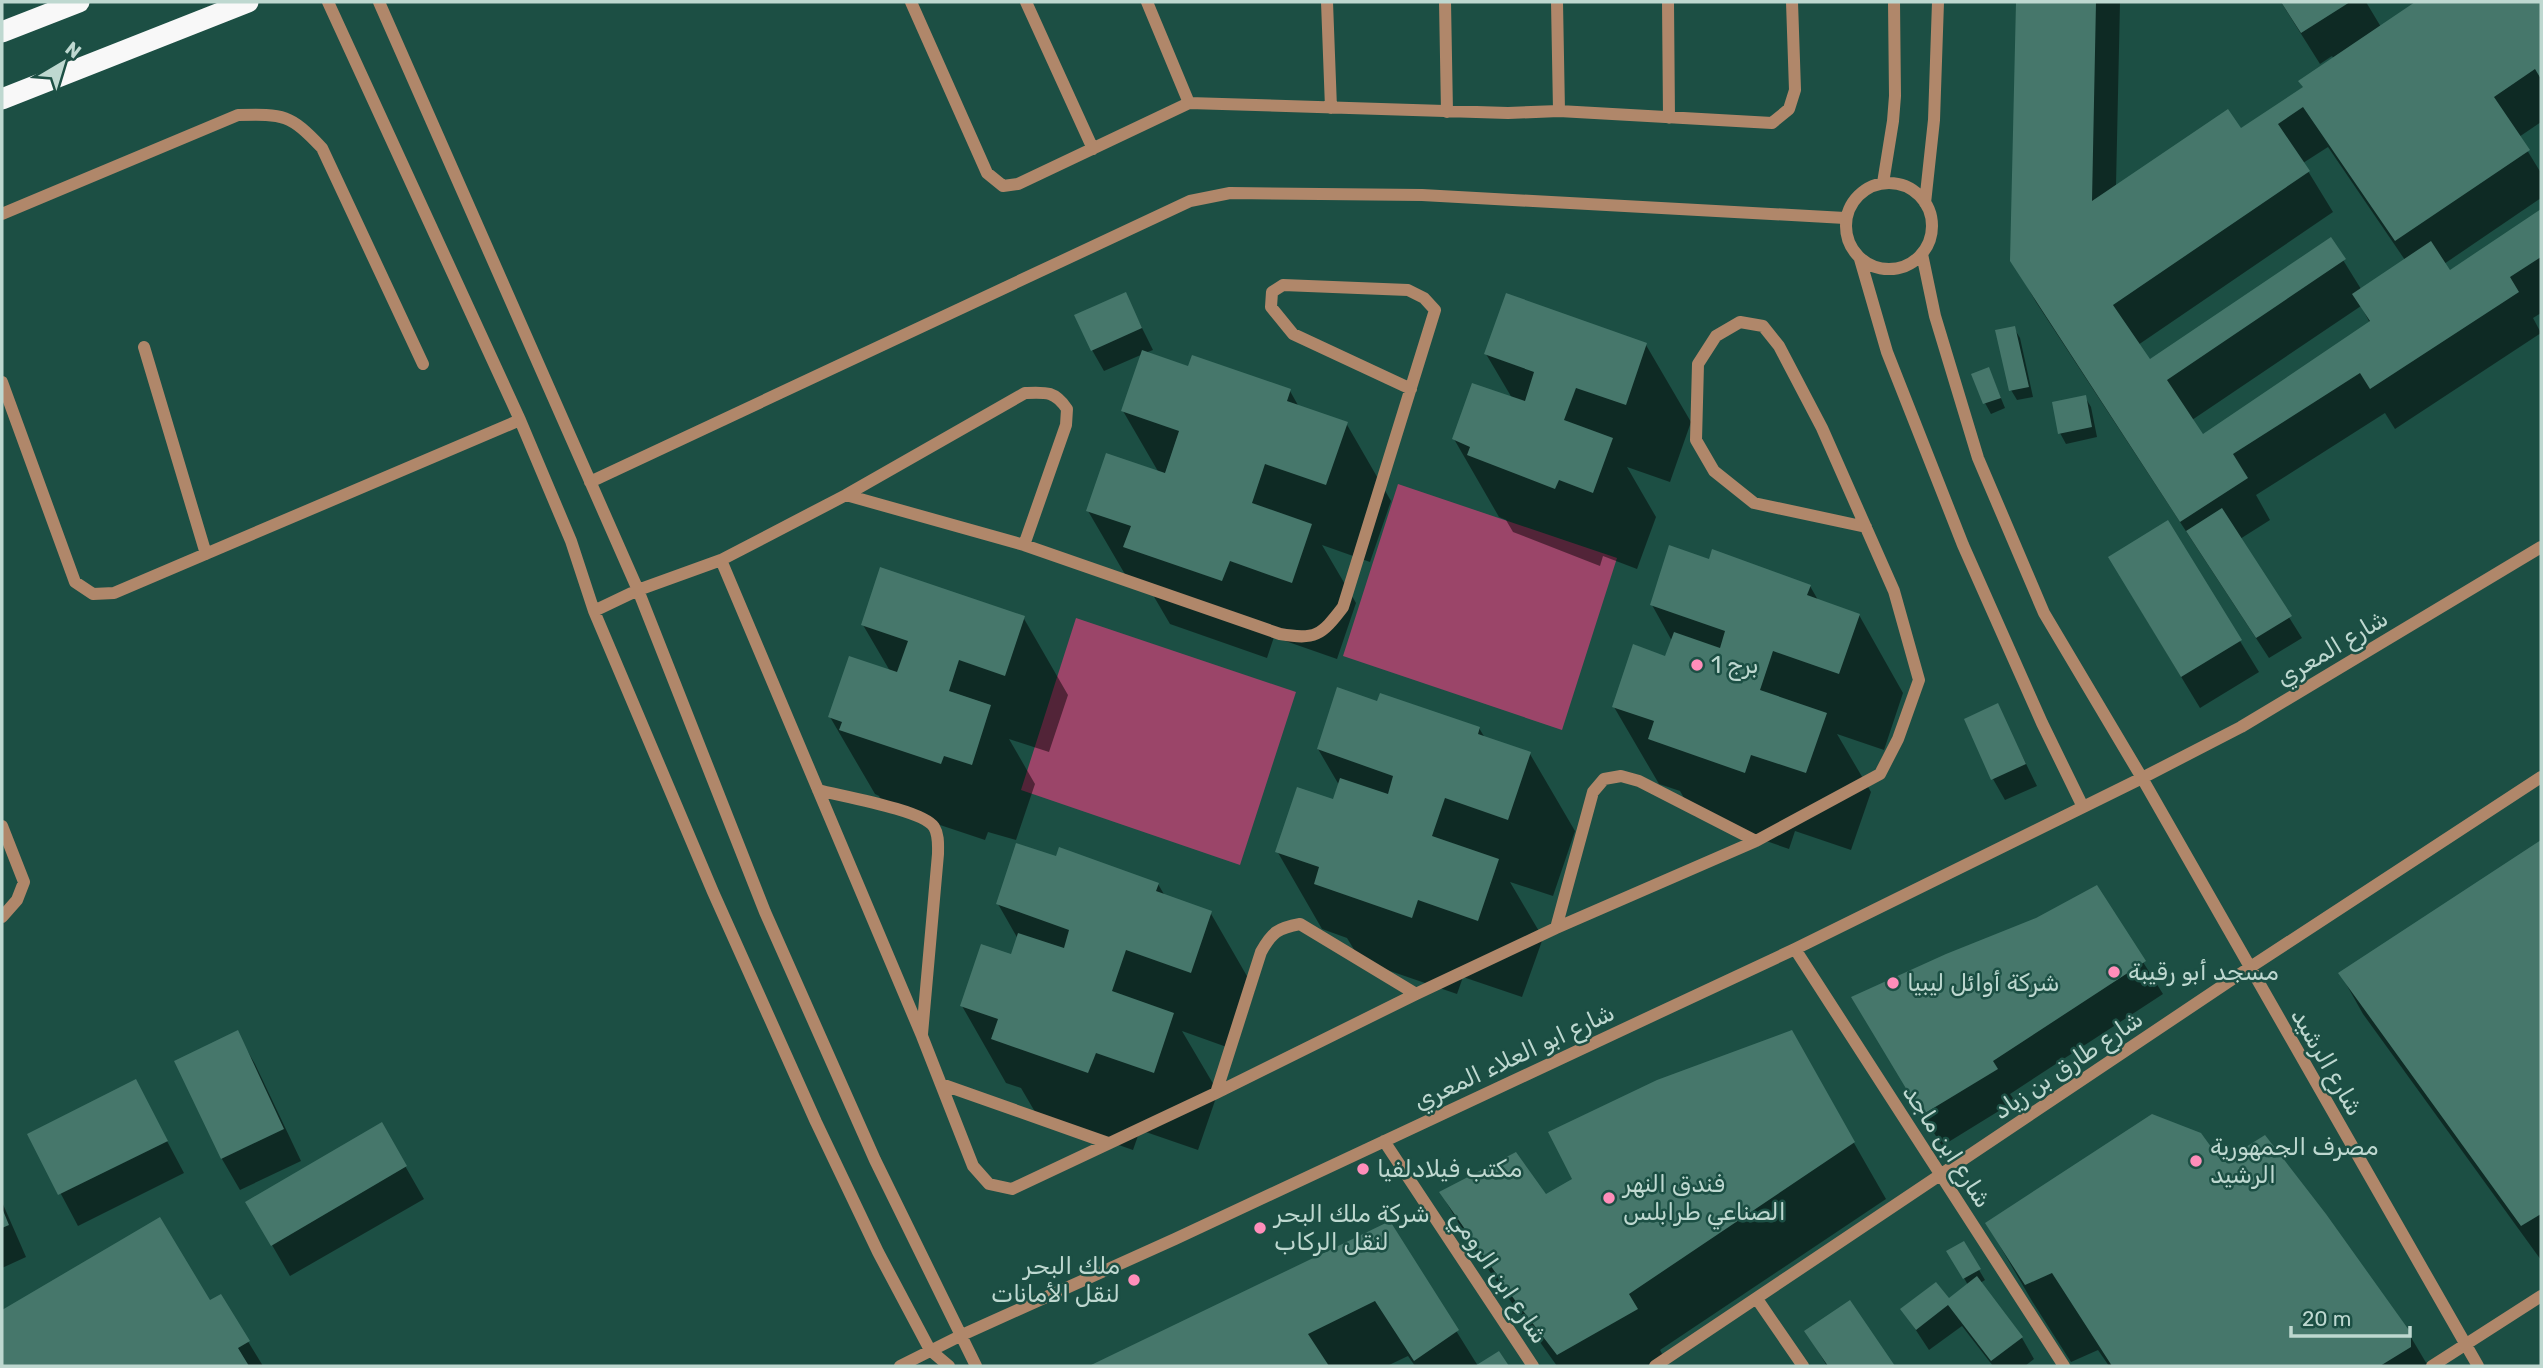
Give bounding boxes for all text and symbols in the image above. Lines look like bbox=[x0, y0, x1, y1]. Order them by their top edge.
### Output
north arrow bbox=[28, 28, 98, 98]
text: N bbox=[61, 37, 86, 63]
street label: شارع المعري bbox=[2271, 604, 2394, 695]
place label: برج 1 bbox=[1711, 651, 1759, 681]
marker: برج 1 bbox=[1689, 657, 1705, 673]
place label: مسجد أبو رقيبة bbox=[2128, 958, 2279, 986]
marker: مسجد أبو رقيبة bbox=[2106, 964, 2122, 980]
place label: شركة أوائل ليبيا bbox=[1907, 969, 2060, 997]
marker: شركة أوائل ليبيا bbox=[1885, 975, 1901, 991]
street label: شارع ابو العلاء المعري bbox=[1409, 998, 1620, 1119]
street label: شارع الرشيد bbox=[2283, 1003, 2369, 1122]
street label: شارع طارق بن زياد bbox=[1988, 1005, 2149, 1127]
street label: شارع ابن ماجد bbox=[1895, 1079, 1997, 1214]
place label: مصرف الجمهورية الرشيد bbox=[2210, 1133, 2379, 1189]
marker: مصرف الجمهورية الرشيد bbox=[2188, 1153, 2204, 1169]
place label: مكتب فيلادلفيا bbox=[1377, 1155, 1522, 1183]
marker: مكتب فيلادلفيا bbox=[1355, 1161, 1371, 1177]
place label: فندق النهر الصناعي طرابلس bbox=[1621, 1170, 1786, 1230]
marker: فندق النهر الصناعي طرابلس bbox=[1601, 1190, 1617, 1206]
place label: شركة ملك البحر لنقل الركاب bbox=[1272, 1200, 1430, 1256]
street label: شارع ابن الرومي bbox=[1441, 1205, 1554, 1351]
marker: شركة ملك البحر لنقل الركاب bbox=[1252, 1220, 1268, 1236]
place label: ملك البحر لنقل الأمانات bbox=[991, 1252, 1120, 1308]
marker: ملك البحر لنقل الأمانات bbox=[1126, 1272, 1142, 1288]
scale bar bbox=[2291, 1294, 2410, 1338]
text: 20 m bbox=[2302, 1306, 2351, 1331]

